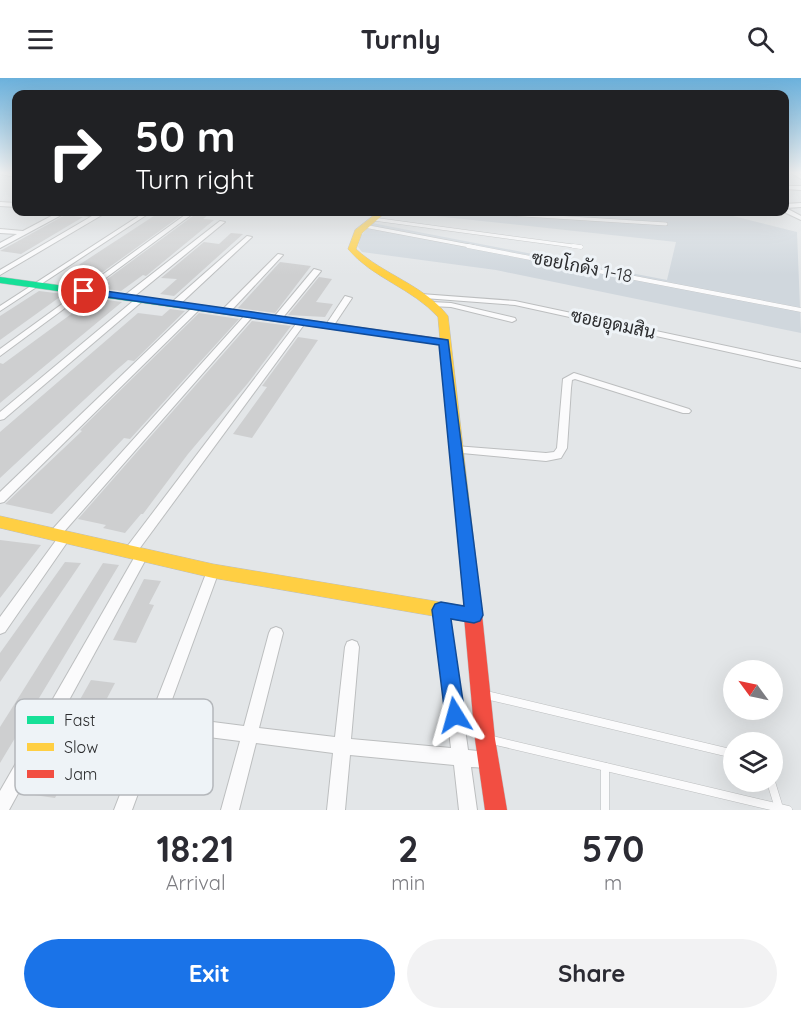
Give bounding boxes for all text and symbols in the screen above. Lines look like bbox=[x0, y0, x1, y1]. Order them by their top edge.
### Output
text: Turnly bbox=[360, 22, 441, 56]
icon: menu bbox=[24, 23, 57, 56]
icon: search bbox=[744, 23, 777, 56]
text: 50 m bbox=[135, 110, 235, 163]
icon: right bbox=[36, 114, 114, 192]
text: Turn right bbox=[135, 162, 254, 196]
street label: ซอยโกดัง 1-18 bbox=[530, 244, 635, 288]
pin bbox=[58, 265, 109, 316]
icon: arrive bbox=[67, 274, 100, 307]
street label: ซอยอุดมสิน bbox=[568, 303, 658, 345]
north arrow bbox=[723, 660, 783, 720]
map controls bbox=[723, 660, 783, 792]
position arrow bbox=[423, 683, 487, 747]
legend bbox=[15, 699, 213, 795]
text: Fast bbox=[64, 710, 95, 730]
button: layers bbox=[723, 732, 783, 792]
text: Slow bbox=[64, 737, 98, 757]
text: Jam bbox=[64, 764, 97, 784]
text: 18:21 bbox=[157, 826, 235, 871]
text: 2 bbox=[398, 826, 418, 871]
text: 570 bbox=[582, 826, 644, 871]
text: Arrival bbox=[166, 870, 226, 895]
text: min bbox=[391, 870, 425, 895]
text: m bbox=[604, 870, 622, 895]
button: Exit bbox=[24, 939, 395, 1008]
button: Share bbox=[407, 939, 777, 1008]

